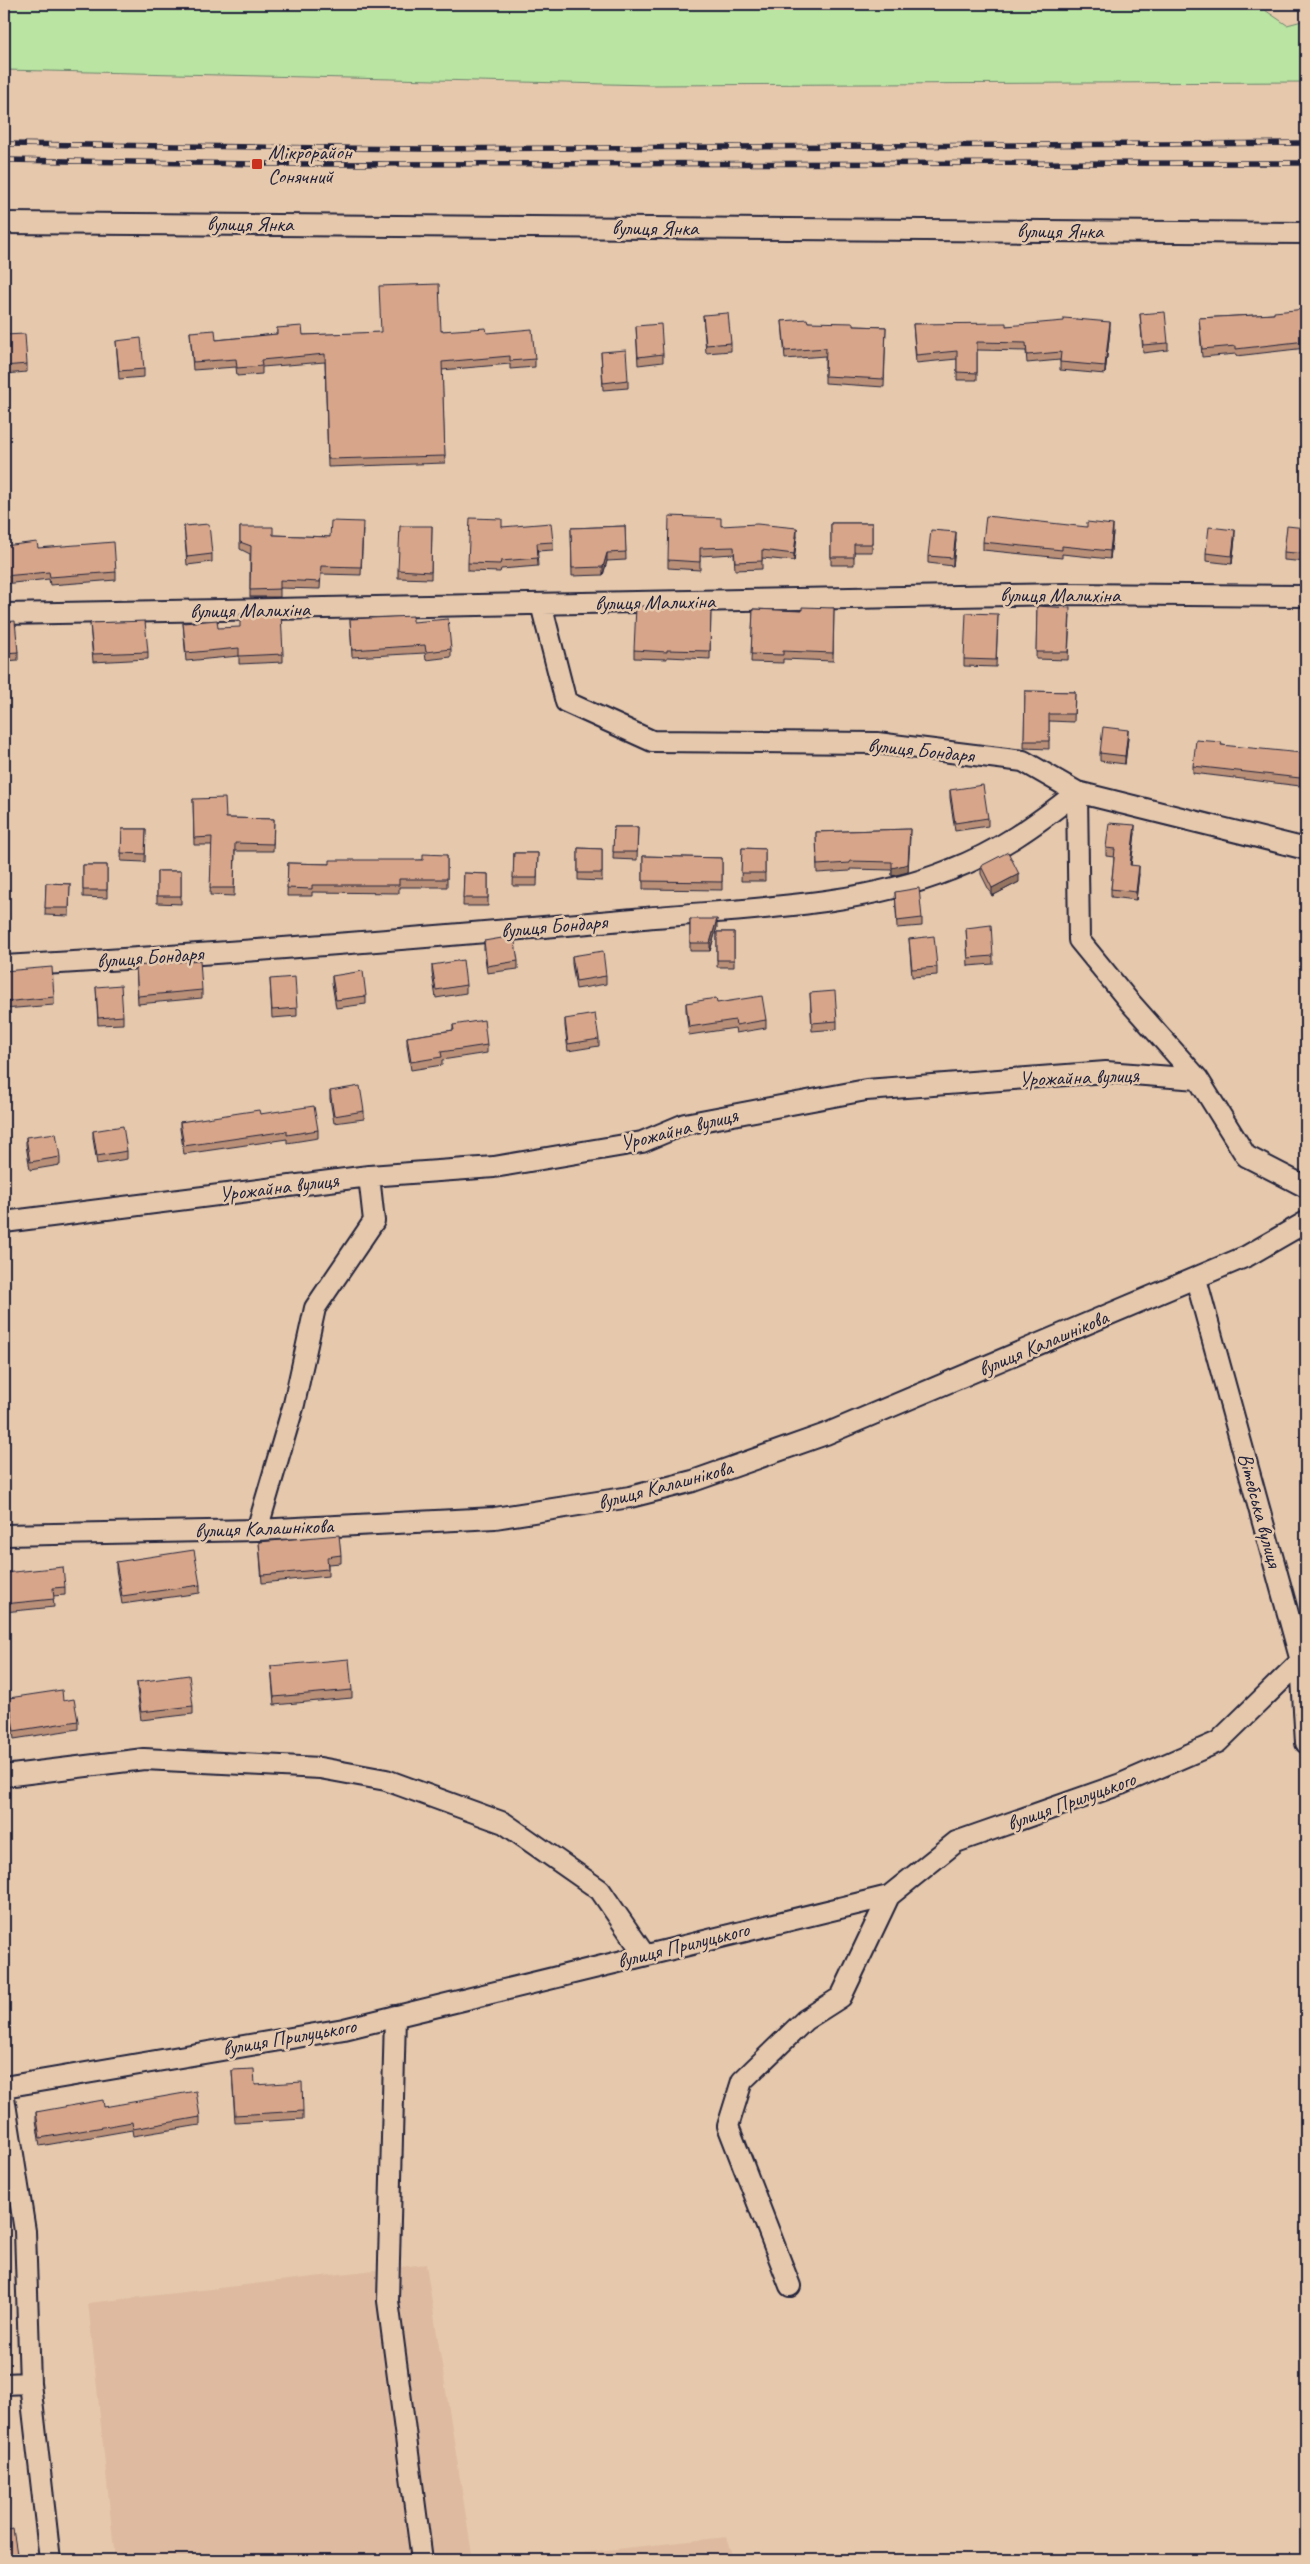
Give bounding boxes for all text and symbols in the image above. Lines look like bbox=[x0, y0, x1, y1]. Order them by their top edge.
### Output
place label: Мікрорайон Сонячний bbox=[268, 139, 353, 189]
marker: Мікрорайон Сонячний bbox=[250, 157, 264, 171]
street label: вулиця Янка bbox=[207, 211, 295, 237]
street label: вулиця Янка bbox=[612, 215, 700, 241]
street label: вулиця Янка bbox=[1017, 218, 1105, 244]
street label: вулиця Малихіна bbox=[1000, 582, 1122, 608]
street label: вулиця Малихіна bbox=[595, 588, 717, 616]
street label: вулиця Малихіна bbox=[190, 596, 312, 624]
street label: вулиця Бондаря bbox=[867, 732, 977, 769]
street label: вулиця Бондаря bbox=[500, 908, 610, 944]
street label: вулиця Бондаря bbox=[96, 940, 206, 974]
street label: Урожайна вулиця bbox=[1019, 1062, 1141, 1092]
street label: Урожайна вулиця bbox=[618, 1102, 742, 1156]
street label: Урожайна вулиця bbox=[218, 1167, 342, 1207]
street label: вулиця Калашнікова bbox=[974, 1303, 1113, 1382]
street label: Вітебська вулиця bbox=[1232, 1450, 1288, 1571]
street label: вулиця Калашнікова bbox=[595, 1454, 737, 1515]
street label: вулиця Калашнікова bbox=[194, 1513, 335, 1543]
street label: вулиця Прилуцького bbox=[1003, 1765, 1140, 1836]
street label: вулиця Прилуцького bbox=[614, 1916, 753, 1974]
street label: вулиця Прилуцького bbox=[220, 2012, 359, 2062]

